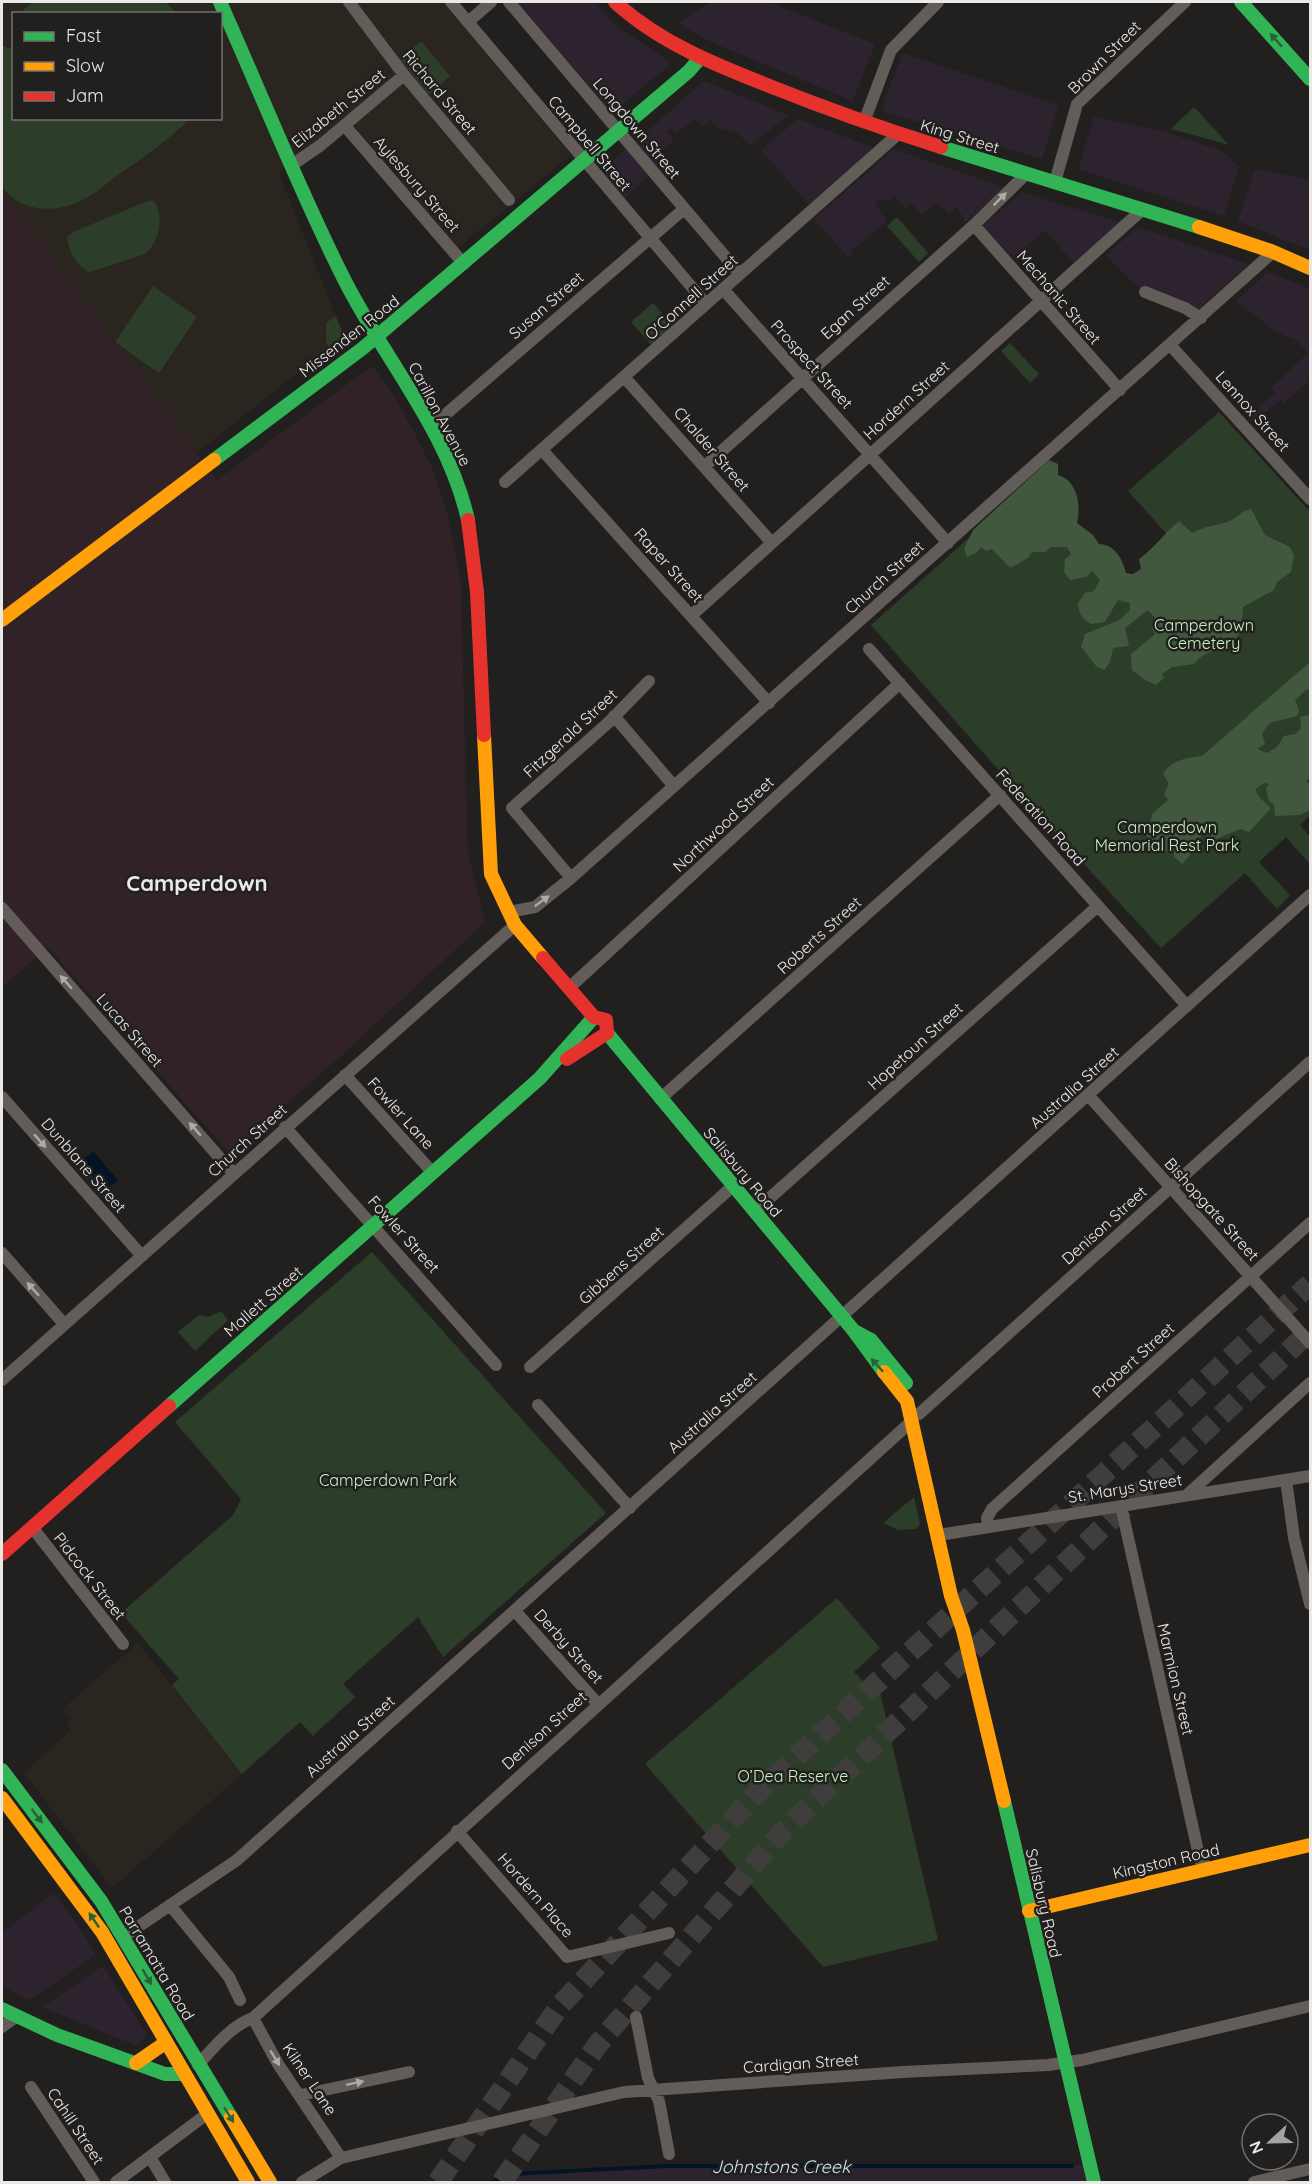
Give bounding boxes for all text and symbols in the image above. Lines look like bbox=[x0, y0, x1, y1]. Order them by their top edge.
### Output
legend bbox=[12, 12, 222, 120]
street label: Brown Street bbox=[1063, 16, 1145, 98]
text: Fast bbox=[66, 24, 101, 47]
one-way arrow bbox=[1270, 33, 1283, 48]
street label: Richard Street bbox=[399, 45, 481, 139]
text: Slow bbox=[66, 54, 104, 77]
street label: Elizabeth Street bbox=[287, 64, 389, 152]
street label: Longdown Street bbox=[589, 73, 685, 183]
text: Jam bbox=[66, 84, 104, 107]
street label: Campbell Street bbox=[544, 91, 636, 195]
street label: King Street bbox=[918, 115, 1002, 157]
street label: Aylesbury Street bbox=[370, 132, 464, 236]
one-way arrow bbox=[993, 192, 1007, 206]
street label: Mechanic Street bbox=[1013, 246, 1105, 348]
street label: O'Connell Street bbox=[640, 250, 742, 344]
street label: Susan Street bbox=[504, 267, 588, 343]
street label: Egan Street bbox=[816, 271, 894, 343]
street label: Missenden Road bbox=[295, 291, 403, 381]
street label: Prospect Street bbox=[767, 315, 857, 413]
street label: Hordern Street bbox=[859, 356, 953, 444]
street label: Carillon Avenue bbox=[404, 359, 476, 469]
street label: Lennox Street bbox=[1212, 367, 1294, 455]
street label: Chalder Street bbox=[670, 403, 754, 495]
street label: Raper Street bbox=[630, 524, 708, 606]
street label: Church Street bbox=[840, 536, 928, 618]
park label: Camperdown Cemetery bbox=[1154, 615, 1254, 653]
street label: Fitzgerald Street bbox=[519, 684, 621, 782]
street label: Federation Road bbox=[992, 764, 1090, 870]
street label: Northwood Street bbox=[668, 772, 778, 876]
park label: Camperdown Memorial Rest Park bbox=[1095, 817, 1239, 855]
district label: Camperdown bbox=[126, 869, 268, 897]
street label: Roberts Street bbox=[773, 892, 865, 978]
one-way arrow bbox=[534, 895, 550, 907]
one-way arrow bbox=[60, 974, 73, 990]
street label: Lucas Street bbox=[93, 989, 167, 1071]
street label: Hopetoun Street bbox=[863, 998, 967, 1094]
street label: Australia Street bbox=[1025, 1042, 1123, 1132]
street label: Fowler Lane bbox=[363, 1073, 439, 1153]
street label: Church Street bbox=[203, 1099, 291, 1181]
street label: Dunblane Street bbox=[37, 1113, 131, 1217]
one-way arrow bbox=[189, 1122, 202, 1137]
street label: Salisbury Road bbox=[700, 1123, 786, 1221]
one-way arrow bbox=[33, 1133, 46, 1148]
street label: Bishopgate Street bbox=[1160, 1153, 1264, 1265]
street label: Denison Street bbox=[1057, 1181, 1151, 1269]
street label: Fowler Street bbox=[364, 1191, 444, 1277]
street label: Gibbens Street bbox=[574, 1221, 668, 1309]
street label: Mallett Street bbox=[219, 1261, 307, 1341]
one-way arrow bbox=[26, 1281, 40, 1296]
street label: Probert Street bbox=[1088, 1318, 1178, 1402]
one-way arrow bbox=[871, 1358, 884, 1373]
street label: Australia Street bbox=[663, 1367, 761, 1457]
street label: St. Marys Street bbox=[1066, 1469, 1184, 1507]
park label: Camperdown Park bbox=[319, 1470, 457, 1490]
street label: Pidcock Street bbox=[50, 1528, 130, 1624]
street label: Derby Street bbox=[530, 1604, 608, 1688]
street label: Marmion Street bbox=[1153, 1621, 1199, 1737]
street label: Denison Street bbox=[497, 1686, 591, 1774]
street label: Australia Street bbox=[301, 1691, 399, 1781]
park label: O’Dea Reserve bbox=[738, 1766, 848, 1786]
one-way arrow bbox=[31, 1808, 43, 1824]
street label: Kingston Road bbox=[1111, 1839, 1221, 1883]
street label: Salisbury Road bbox=[1022, 1846, 1066, 1960]
street label: Hordern Place bbox=[494, 1849, 578, 1941]
street label: Parramatta Road bbox=[115, 1902, 199, 2024]
one-way arrow bbox=[89, 1912, 100, 1928]
one-way arrow bbox=[141, 1969, 152, 1985]
street label: Kilner Lane bbox=[278, 2039, 342, 2119]
street label: Cardigan Street bbox=[742, 2049, 860, 2077]
one-way arrow bbox=[269, 2050, 280, 2066]
one-way arrow bbox=[346, 2078, 365, 2087]
street label: Cahill Street bbox=[43, 2084, 109, 2168]
one-way arrow bbox=[223, 2107, 234, 2123]
north arrow bbox=[1240, 2112, 1300, 2172]
text: N bbox=[1245, 2138, 1268, 2157]
water label: Johnstons Creek bbox=[711, 2155, 852, 2178]

